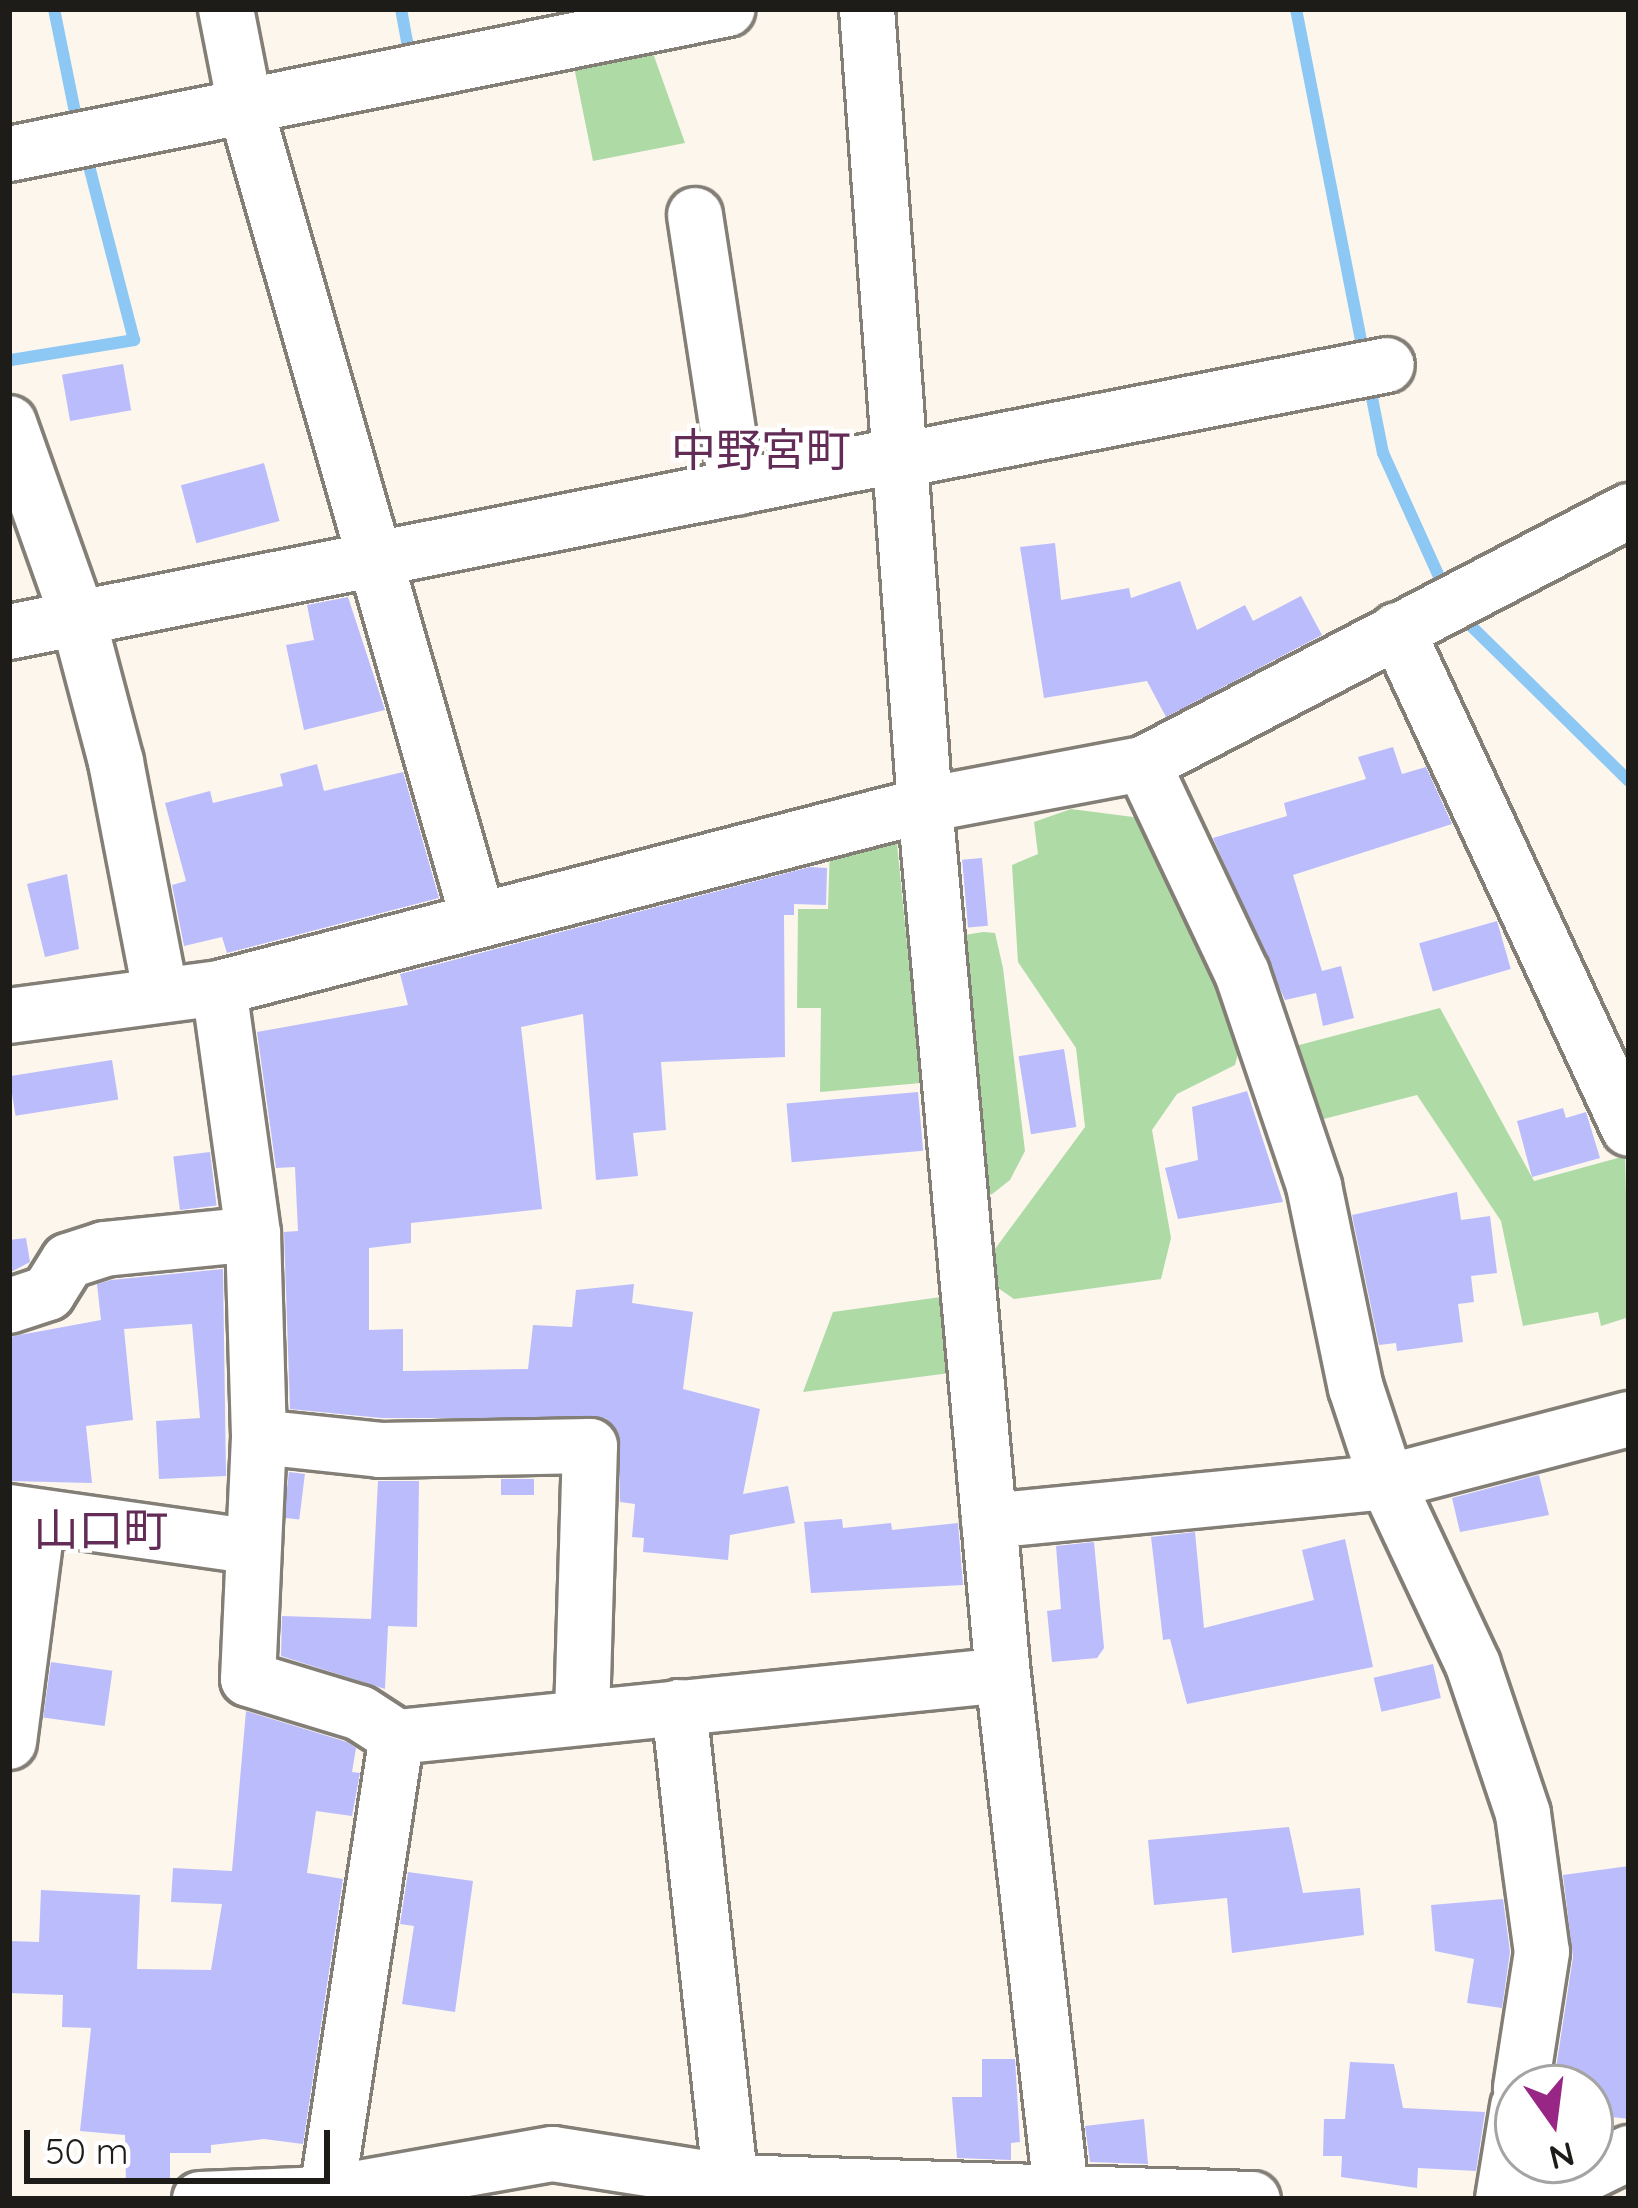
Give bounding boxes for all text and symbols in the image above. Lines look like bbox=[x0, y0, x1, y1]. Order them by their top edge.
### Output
district label: 中野宮町 bbox=[671, 423, 851, 477]
district label: 山口町 bbox=[34, 1503, 168, 1557]
north arrow bbox=[1494, 2064, 1614, 2184]
scale bar bbox=[30, 2106, 336, 2180]
text: 50 m bbox=[45, 2128, 129, 2173]
text: N bbox=[1545, 2134, 1579, 2179]

